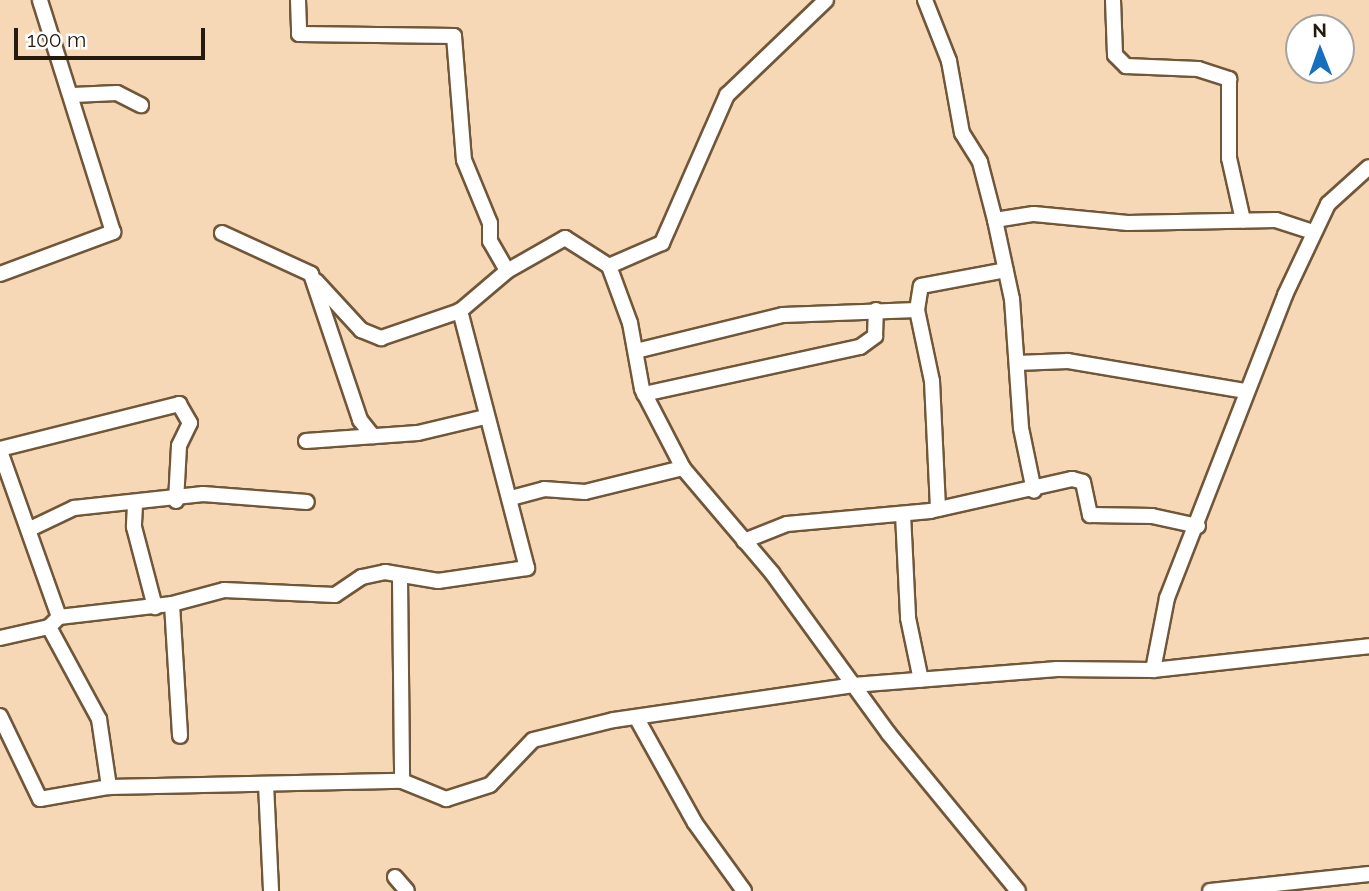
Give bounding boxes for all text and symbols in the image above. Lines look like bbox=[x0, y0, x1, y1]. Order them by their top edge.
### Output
scale bar bbox=[18, 14, 208, 58]
north arrow bbox=[1285, 14, 1355, 84]
text: N bbox=[1312, 19, 1327, 41]
text: 100 m bbox=[27, 27, 86, 52]

